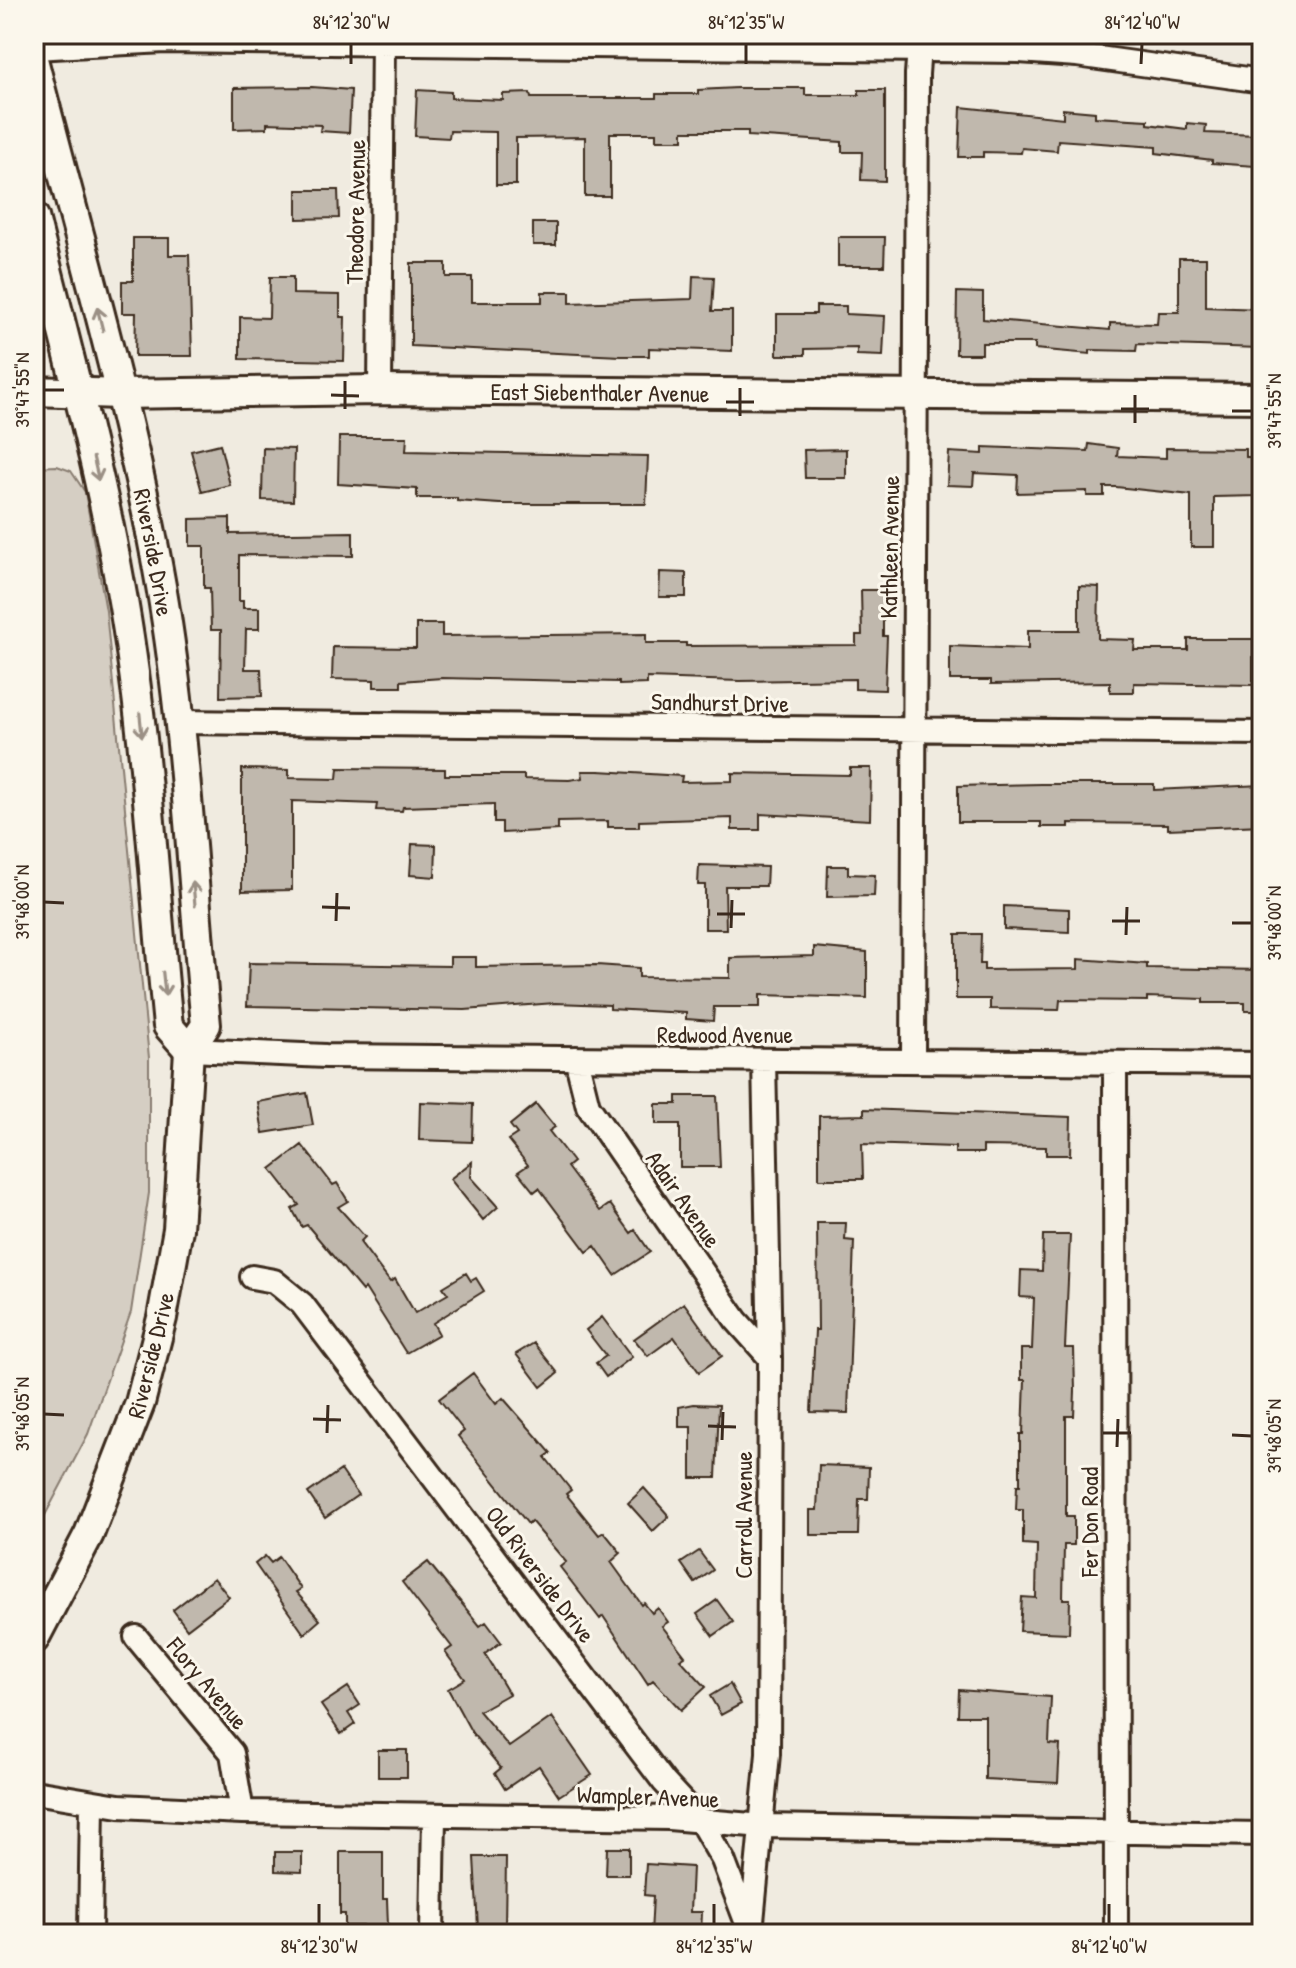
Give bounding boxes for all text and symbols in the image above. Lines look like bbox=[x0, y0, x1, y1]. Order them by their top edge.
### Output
text: 84°12'30"W bbox=[313, 8, 390, 35]
text: 84°12'35"W bbox=[708, 8, 785, 35]
text: 84°12'40"W bbox=[1104, 8, 1180, 35]
street label: Theodore Avenue bbox=[338, 139, 372, 285]
one-way arrow bbox=[91, 306, 106, 332]
text: 39°47'55"N bbox=[8, 352, 35, 428]
text: 39°47'55"N bbox=[1260, 373, 1287, 449]
street label: East Siebenthaler Avenue bbox=[490, 375, 710, 409]
one-way arrow bbox=[90, 456, 105, 482]
street label: Kathleen Avenue bbox=[872, 475, 906, 619]
street label: Riverside Drive bbox=[126, 486, 182, 619]
street label: Sandhurst Drive bbox=[651, 685, 790, 719]
one-way arrow bbox=[133, 711, 148, 738]
text: 39°48'00"N bbox=[8, 865, 35, 940]
one-way arrow bbox=[186, 881, 201, 908]
text: 39°48'00"N bbox=[1260, 886, 1287, 961]
one-way arrow bbox=[156, 970, 171, 997]
street label: Redwood Avenue bbox=[657, 1018, 793, 1050]
street label: Adair Avenue bbox=[639, 1144, 729, 1254]
street label: Riverside Drive bbox=[119, 1288, 181, 1421]
text: 39°48'05"N bbox=[8, 1377, 35, 1451]
text: 39°48'05"N bbox=[1260, 1399, 1287, 1473]
street label: Carroll Avenue bbox=[727, 1451, 759, 1579]
street label: Fer Don Road bbox=[1073, 1467, 1105, 1578]
street label: Old Riverside Drive bbox=[479, 1499, 603, 1649]
street label: Flory Avenue bbox=[159, 1629, 256, 1736]
street label: Wampler Avenue bbox=[576, 1778, 720, 1814]
text: 84°12'30"W bbox=[281, 1932, 358, 1959]
text: 84°12'35"W bbox=[676, 1932, 753, 1959]
text: 84°12'40"W bbox=[1071, 1932, 1147, 1959]

